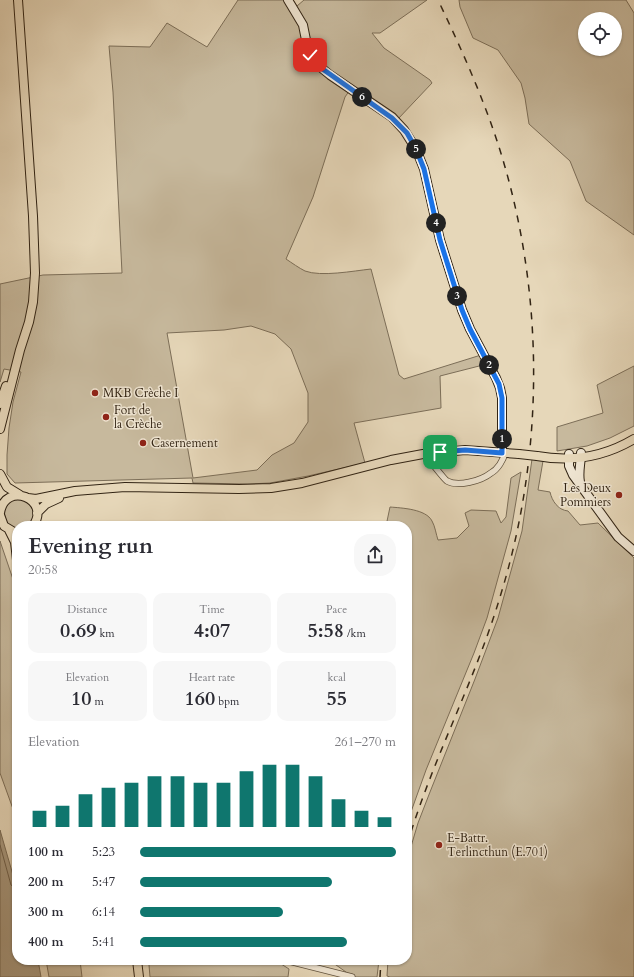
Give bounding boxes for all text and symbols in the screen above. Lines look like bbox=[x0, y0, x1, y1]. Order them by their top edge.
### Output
map controls bbox=[578, 12, 622, 56]
button: locate bbox=[578, 12, 622, 56]
pin bbox=[293, 38, 327, 72]
icon: check bbox=[299, 44, 321, 66]
pin: 6 bbox=[352, 87, 372, 107]
text: 6 bbox=[359, 89, 365, 104]
pin: 5 bbox=[406, 139, 426, 159]
text: 5 bbox=[413, 141, 419, 156]
pin: 4 bbox=[426, 213, 446, 233]
text: 4 bbox=[433, 215, 439, 230]
pin: 3 bbox=[447, 286, 467, 306]
text: 3 bbox=[454, 288, 460, 303]
pin: 2 bbox=[479, 355, 499, 375]
text: 2 bbox=[486, 357, 492, 372]
place label: MKB Crèche I bbox=[103, 385, 178, 401]
marker: MKB Crèche I bbox=[90, 388, 100, 398]
place label: Fort de la Crèche bbox=[114, 402, 162, 432]
marker: Fort de la Crèche bbox=[101, 412, 111, 422]
pin: 1 bbox=[492, 429, 512, 449]
text: 1 bbox=[499, 431, 505, 446]
place label: Casernement bbox=[151, 435, 218, 451]
pin bbox=[423, 435, 457, 469]
marker: Casernement bbox=[138, 438, 148, 448]
icon: arrive bbox=[429, 441, 451, 463]
place label: Les Deux Pommiers bbox=[560, 480, 611, 510]
marker: Les Deux Pommiers bbox=[614, 490, 624, 500]
text: Evening run bbox=[28, 531, 153, 561]
button: share bbox=[354, 534, 396, 576]
text: 20:58 bbox=[28, 561, 58, 579]
text: Distance bbox=[67, 602, 107, 617]
text: Time bbox=[199, 602, 225, 617]
text: Pace bbox=[326, 602, 347, 617]
text: 0.69 bbox=[60, 617, 97, 644]
text: 4:07 bbox=[194, 617, 230, 644]
text: 5:58 bbox=[308, 617, 344, 644]
text: km bbox=[97, 626, 115, 641]
text: /km bbox=[344, 626, 366, 641]
text: Elevation bbox=[65, 670, 109, 685]
text: Heart rate bbox=[189, 670, 235, 685]
text: kcal bbox=[327, 670, 346, 685]
text: 10 bbox=[71, 685, 91, 712]
text: 160 bbox=[185, 685, 215, 712]
text: 55 bbox=[326, 685, 347, 712]
text: m bbox=[91, 694, 104, 709]
text: bpm bbox=[215, 694, 239, 709]
text: Elevation bbox=[28, 733, 80, 751]
text: 261–270 m bbox=[334, 733, 396, 751]
place label: E-Battr. Terlincthun (E.701) bbox=[447, 830, 548, 860]
marker: E-Battr. Terlincthun (E.701) bbox=[434, 840, 444, 850]
text: 100 m bbox=[28, 843, 63, 861]
text: 5:23 bbox=[92, 843, 115, 861]
text: 200 m bbox=[28, 873, 63, 891]
text: 5:47 bbox=[92, 873, 115, 891]
text: 300 m bbox=[28, 903, 63, 921]
text: 6:14 bbox=[92, 903, 115, 921]
text: 400 m bbox=[28, 933, 63, 951]
text: 5:41 bbox=[92, 933, 115, 951]

